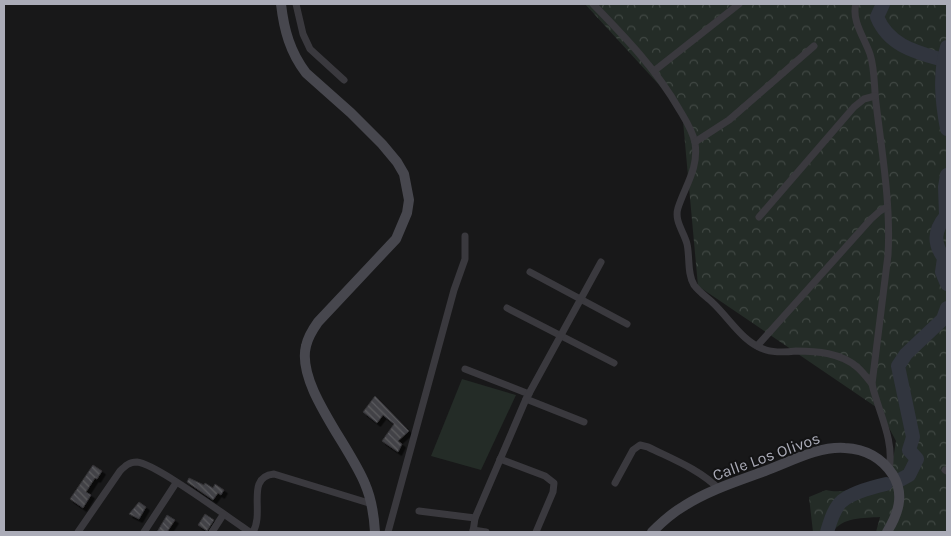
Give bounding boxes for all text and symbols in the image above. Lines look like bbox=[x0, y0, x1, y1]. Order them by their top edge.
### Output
street label: Calle Los Olivos bbox=[710, 428, 822, 485]

